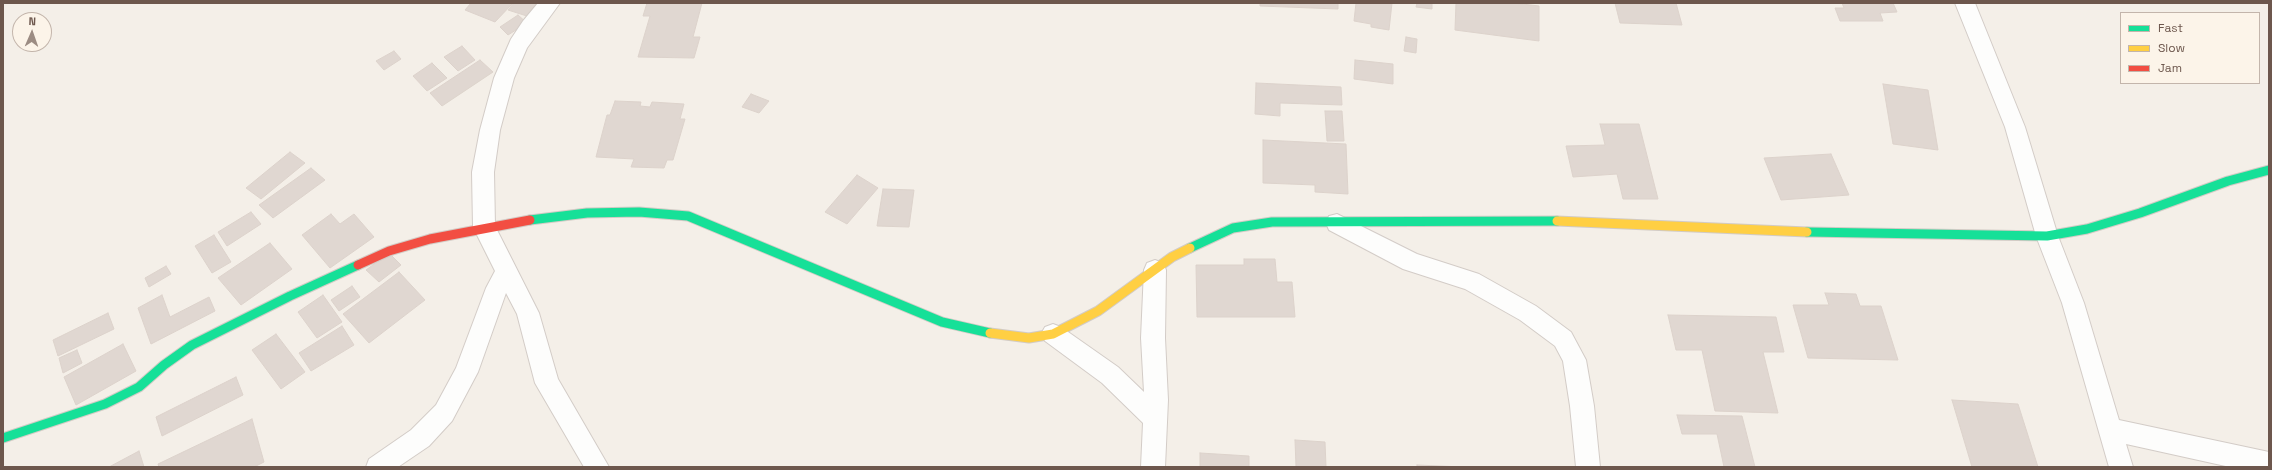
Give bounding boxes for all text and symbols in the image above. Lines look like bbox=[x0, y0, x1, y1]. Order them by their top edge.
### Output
north arrow bbox=[12, 12, 52, 52]
legend bbox=[2120, 12, 2260, 84]
text: N bbox=[28, 14, 36, 28]
text: Fast bbox=[2158, 20, 2183, 36]
text: Slow bbox=[2158, 40, 2185, 56]
text: Jam bbox=[2158, 60, 2182, 76]

